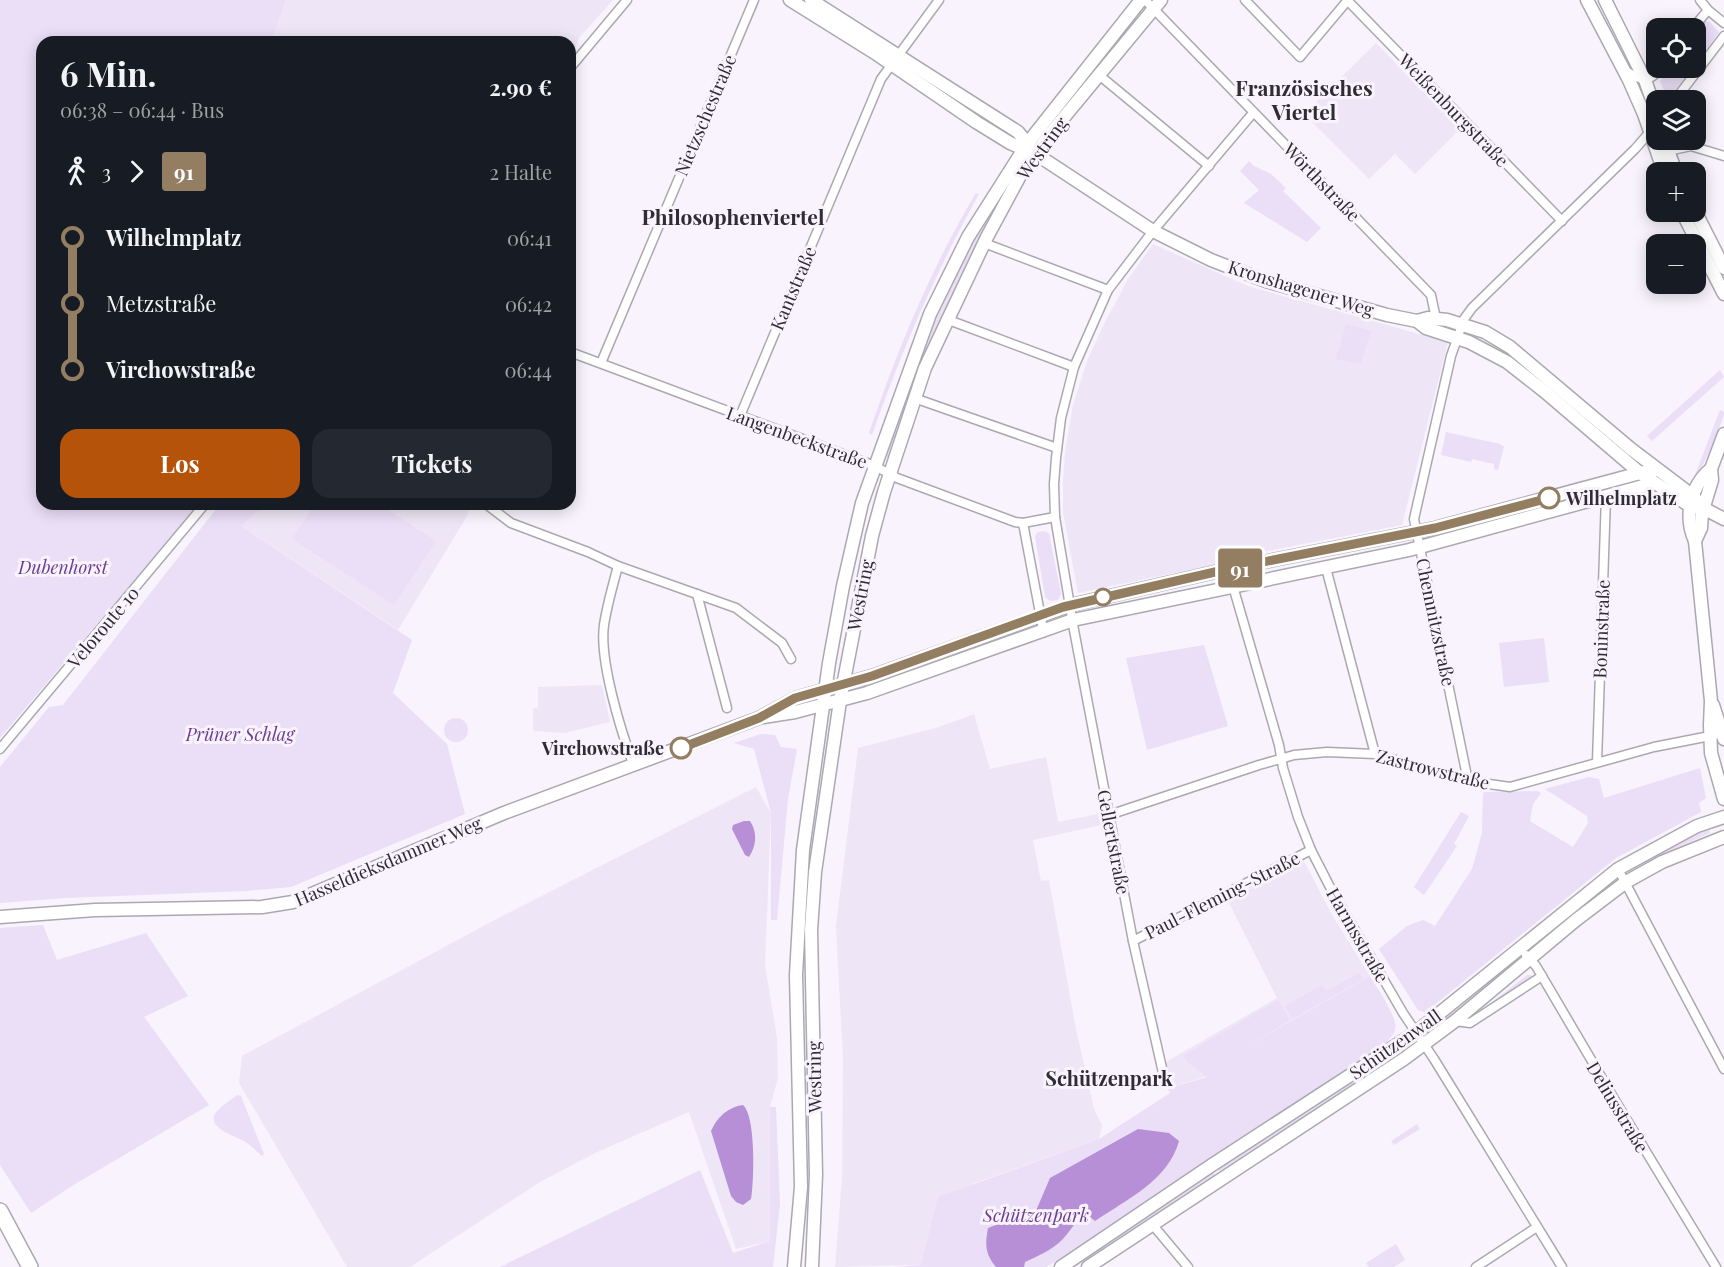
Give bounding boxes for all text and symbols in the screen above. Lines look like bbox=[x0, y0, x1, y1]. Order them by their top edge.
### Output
map controls bbox=[1646, 18, 1706, 294]
button: locate bbox=[1646, 18, 1706, 78]
street label: Weißenburgstraße bbox=[1393, 47, 1514, 172]
text: 6 Min. bbox=[60, 51, 156, 95]
street label: Nietzschestraße bbox=[669, 51, 741, 179]
text: 2.90 € bbox=[489, 72, 552, 102]
district label: Französisches Viertel bbox=[1235, 73, 1373, 125]
button: layers bbox=[1646, 90, 1706, 150]
text: 06:38 – 06:44 · Bus bbox=[60, 96, 224, 123]
street label: Westring bbox=[1011, 111, 1073, 185]
street label: Wörthstraße bbox=[1278, 137, 1366, 227]
icon: walk bbox=[60, 155, 93, 188]
icon: forward bbox=[120, 155, 153, 188]
text: 91 bbox=[174, 157, 194, 185]
text: 3 bbox=[102, 158, 111, 185]
text: 2 Halte bbox=[490, 158, 552, 185]
button: + bbox=[1646, 162, 1706, 222]
district label: Philosophenviertel bbox=[642, 202, 825, 230]
text: Wilhelmplatz bbox=[106, 222, 241, 252]
text: 06:41 bbox=[507, 224, 552, 251]
button: − bbox=[1646, 234, 1706, 294]
street label: Kantstraße bbox=[765, 242, 821, 334]
street label: Kronshagener Weg bbox=[1225, 254, 1377, 322]
text: Metzstraße bbox=[106, 288, 217, 318]
text: 06:42 bbox=[505, 290, 552, 317]
text: Virchowstraße bbox=[106, 354, 256, 384]
text: 06:44 bbox=[505, 356, 552, 383]
street label: Langenbeckstraße bbox=[723, 400, 871, 474]
button: Los bbox=[60, 429, 300, 498]
button: Tickets bbox=[312, 429, 552, 498]
place label: Wilhelmplatz bbox=[1565, 486, 1677, 510]
marker: Wilhelmplatz bbox=[1538, 487, 1560, 509]
line badge: 91 bbox=[1213, 548, 1267, 588]
text: 91 bbox=[1230, 554, 1250, 582]
park label: Dubenhorst bbox=[17, 555, 109, 579]
street label: Chemnitzstraße bbox=[1411, 556, 1461, 688]
street label: Westring bbox=[841, 557, 879, 634]
street label: Boninstraße bbox=[1587, 579, 1615, 679]
street label: Veloroute 10 bbox=[61, 581, 144, 674]
unlabelled marker bbox=[1094, 588, 1112, 606]
park label: Prüner Schlag bbox=[185, 722, 296, 746]
place label: Virchowstraße bbox=[541, 736, 664, 760]
marker: Virchowstraße bbox=[670, 737, 692, 759]
street label: Zastrowstraße bbox=[1374, 743, 1492, 795]
street label: Gellertstraße bbox=[1092, 787, 1136, 897]
street label: Hasseldieksdammer Weg bbox=[291, 810, 486, 911]
street label: Paul-Fleming-Straße bbox=[1140, 846, 1304, 944]
street label: Harmsstraße bbox=[1321, 883, 1395, 987]
street label: Schützenwall bbox=[1344, 1003, 1446, 1085]
street label: Westring bbox=[801, 1040, 827, 1114]
street label: Deliusstraße bbox=[1581, 1057, 1655, 1157]
district label: Schützenpark bbox=[1045, 1064, 1173, 1091]
park label: Schützenpark bbox=[982, 1203, 1089, 1227]

